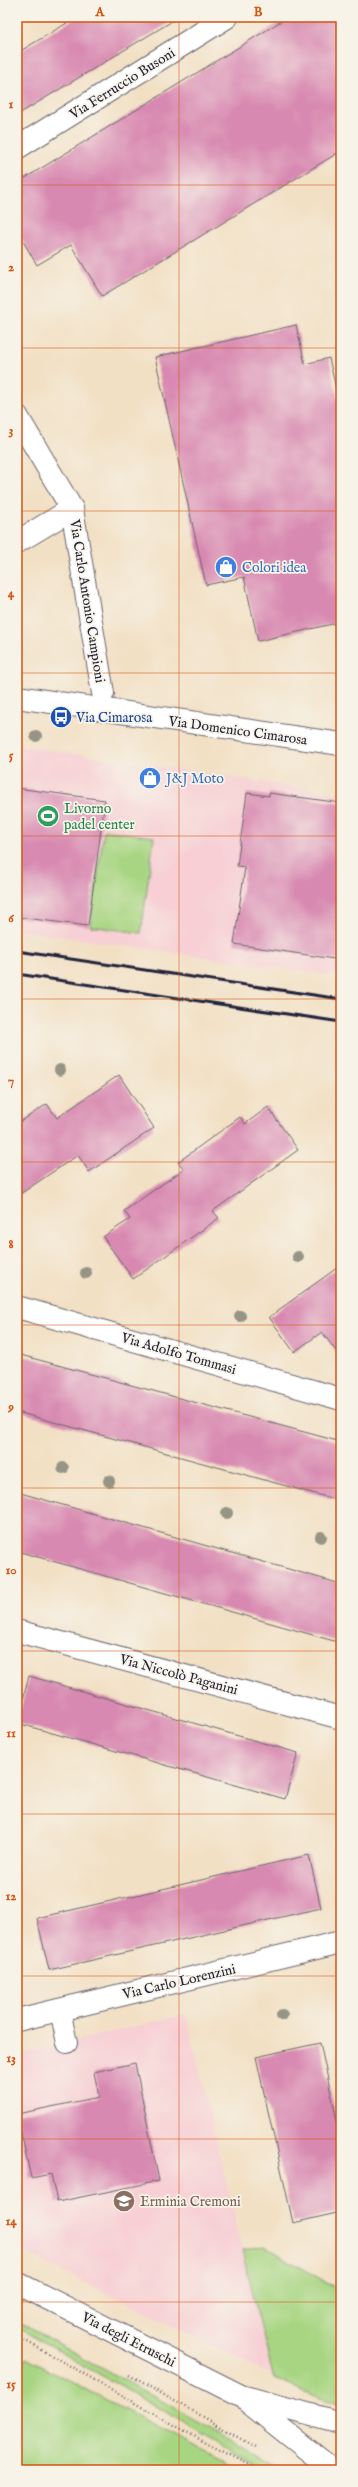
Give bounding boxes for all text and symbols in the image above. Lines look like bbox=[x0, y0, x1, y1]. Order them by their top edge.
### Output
text: A bbox=[95, 4, 106, 21]
text: B bbox=[254, 4, 263, 21]
street label: Via Ferruccio Busoni bbox=[66, 44, 179, 124]
text: 1 bbox=[9, 96, 14, 113]
text: 2 bbox=[8, 259, 14, 276]
text: 3 bbox=[9, 422, 14, 439]
street label: Via Carlo Antonio Campioni bbox=[65, 517, 109, 684]
shop icon: Colori idea bbox=[213, 554, 239, 580]
place label: Colori idea bbox=[242, 559, 307, 577]
text: 4 bbox=[8, 585, 15, 602]
bus stop icon: Via Cimarosa bbox=[48, 704, 74, 730]
place label: Via Cimarosa bbox=[75, 709, 153, 727]
street label: Via Domenico Cimarosa bbox=[166, 712, 309, 750]
text: 5 bbox=[9, 747, 14, 764]
shop icon: J&J Moto bbox=[137, 765, 163, 791]
place label: J&J Moto bbox=[164, 770, 224, 788]
place label: Livorno padel center bbox=[64, 800, 135, 834]
sports icon: Livorno padel center bbox=[35, 803, 61, 829]
text: 6 bbox=[8, 910, 14, 927]
text: 7 bbox=[8, 1073, 14, 1090]
text: 8 bbox=[8, 1236, 14, 1253]
street label: Via Adolfo Tommasi bbox=[118, 1329, 238, 1379]
text: 9 bbox=[7, 1399, 14, 1416]
text: 10 bbox=[5, 1562, 17, 1579]
street label: Via Niccolò Paganini bbox=[117, 1650, 240, 1699]
text: 11 bbox=[6, 1725, 16, 1742]
text: 12 bbox=[6, 1888, 16, 1905]
street label: Via Carlo Lorenzini bbox=[120, 1960, 238, 2004]
text: 13 bbox=[6, 2050, 16, 2067]
school or university icon: Erminia Cremoni bbox=[111, 2188, 137, 2214]
place label: Erminia Cremoni bbox=[140, 2193, 241, 2211]
text: 14 bbox=[5, 2213, 17, 2230]
street label: Via degli Etruschi bbox=[78, 2308, 179, 2371]
text: 15 bbox=[6, 2376, 16, 2393]

